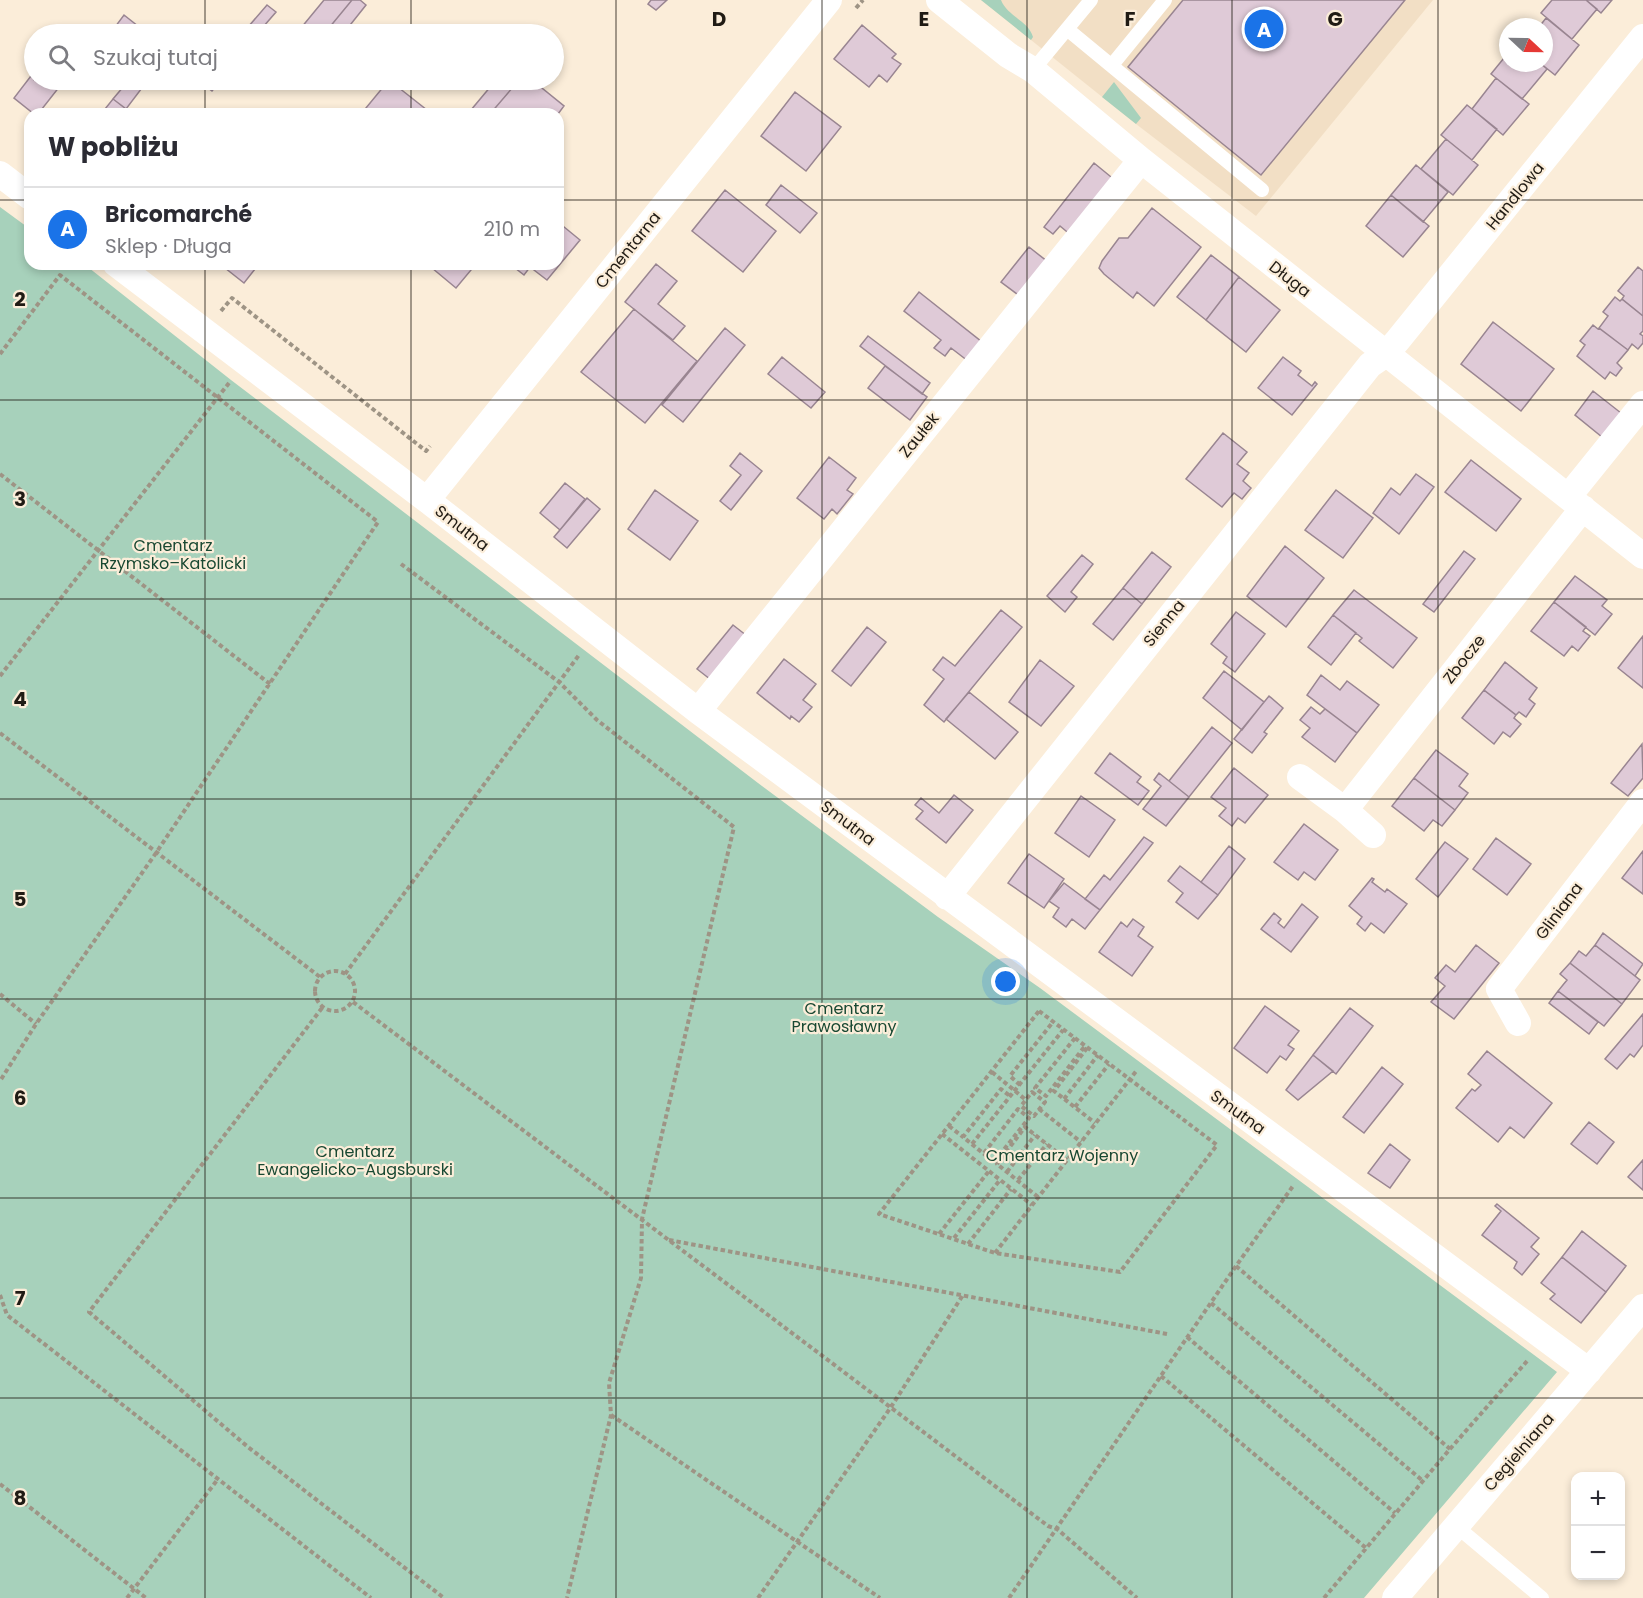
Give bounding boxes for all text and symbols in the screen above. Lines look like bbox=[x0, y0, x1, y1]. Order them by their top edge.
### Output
text: D bbox=[712, 5, 726, 33]
text: E bbox=[919, 5, 929, 33]
text: F bbox=[1125, 5, 1136, 33]
text: G bbox=[1327, 5, 1343, 33]
pin: A bbox=[1244, 6, 1284, 51]
north arrow bbox=[1499, 18, 1553, 72]
search box bbox=[24, 24, 564, 90]
icon: search bbox=[45, 41, 78, 74]
text: Szukaj tutaj bbox=[93, 42, 218, 73]
text: W pobliżu bbox=[48, 129, 179, 165]
street label: Handlowa bbox=[1481, 157, 1549, 235]
text: Bricomarché bbox=[105, 199, 252, 230]
street label: Cmentarna bbox=[590, 207, 666, 293]
text: A bbox=[60, 215, 75, 243]
text: 210 m bbox=[484, 215, 540, 243]
text: Sklep · Długa bbox=[105, 232, 232, 260]
street label: Długa bbox=[1264, 255, 1316, 303]
text: 2 bbox=[14, 285, 26, 313]
street label: Zaułek bbox=[894, 407, 945, 462]
text: 3 bbox=[14, 485, 26, 513]
street label: Smutna bbox=[430, 500, 494, 556]
park label: Cmentarz Rzymsko–Katolicki bbox=[100, 534, 246, 575]
street label: Sienna bbox=[1138, 595, 1190, 651]
street label: Zbocze bbox=[1438, 630, 1491, 688]
text: 4 bbox=[13, 685, 27, 713]
street label: Smutna bbox=[816, 795, 880, 851]
street label: Gliniana bbox=[1530, 878, 1588, 944]
text: 5 bbox=[14, 885, 27, 913]
your location bbox=[991, 967, 1020, 996]
park label: Cmentarz Prawosławny bbox=[792, 997, 896, 1038]
text: 6 bbox=[14, 1084, 26, 1112]
street label: Smutna bbox=[1206, 1084, 1270, 1140]
park label: Cmentarz Ewangelicko-Augsburski bbox=[257, 1140, 453, 1181]
park label: Cmentarz Wojenny bbox=[986, 1144, 1138, 1167]
text: 7 bbox=[15, 1284, 26, 1312]
street label: Cegielniana bbox=[1479, 1408, 1559, 1496]
map controls bbox=[1571, 1472, 1625, 1580]
button: + bbox=[1571, 1472, 1625, 1526]
text: 8 bbox=[14, 1484, 26, 1512]
button: − bbox=[1571, 1526, 1625, 1580]

